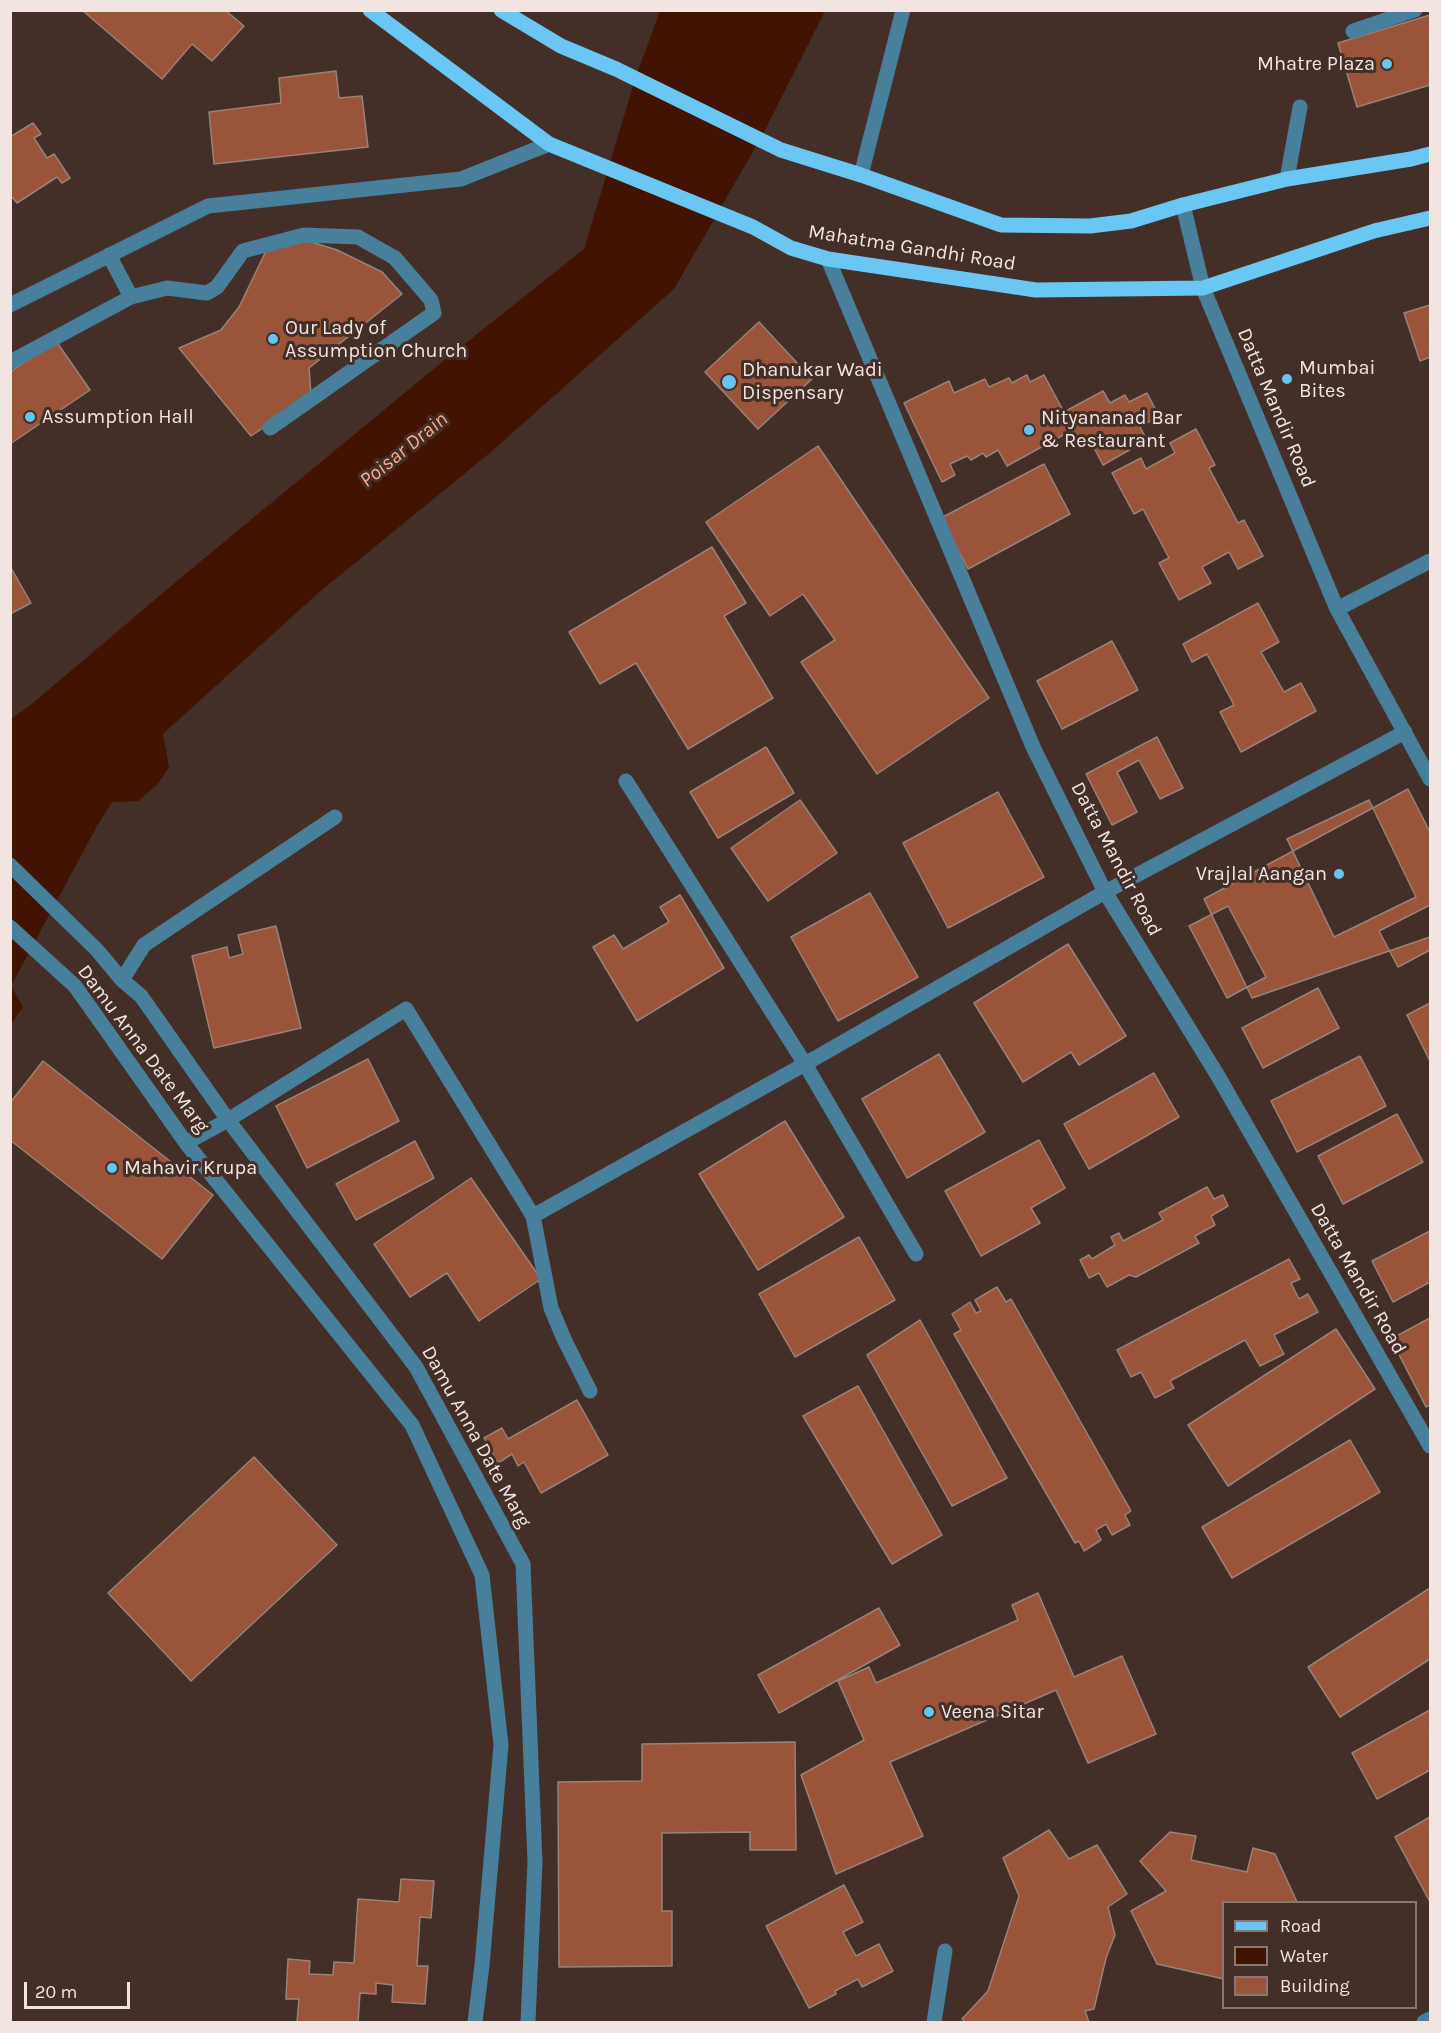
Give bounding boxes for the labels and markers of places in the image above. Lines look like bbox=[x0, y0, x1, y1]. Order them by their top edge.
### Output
place label: Mhatre Plaza bbox=[1257, 52, 1375, 76]
marker: Mhatre Plaza bbox=[1380, 57, 1394, 71]
place label: Our Lady of Assumption Church bbox=[285, 316, 467, 363]
marker: Our Lady of Assumption Church bbox=[266, 332, 280, 346]
place label: Mumbai Bites bbox=[1299, 356, 1376, 403]
place label: Dhanukar Wadi Dispensary bbox=[742, 358, 883, 405]
marker: Mumbai Bites bbox=[1280, 372, 1294, 386]
marker: Dhanukar Wadi Dispensary bbox=[720, 373, 738, 391]
place label: Assumption Hall bbox=[42, 405, 194, 429]
place label: Nityananad Bar & Restaurant bbox=[1041, 406, 1182, 453]
marker: Assumption Hall bbox=[23, 410, 37, 424]
marker: Nityananad Bar & Restaurant bbox=[1022, 423, 1036, 437]
place label: Vrajlal Aangan bbox=[1196, 862, 1327, 886]
marker: Vrajlal Aangan bbox=[1332, 867, 1346, 881]
place label: Mahavir Krupa bbox=[124, 1156, 257, 1180]
marker: Mahavir Krupa bbox=[105, 1161, 119, 1175]
place label: Veena Sitar bbox=[941, 1700, 1044, 1724]
marker: Veena Sitar bbox=[922, 1705, 936, 1719]

